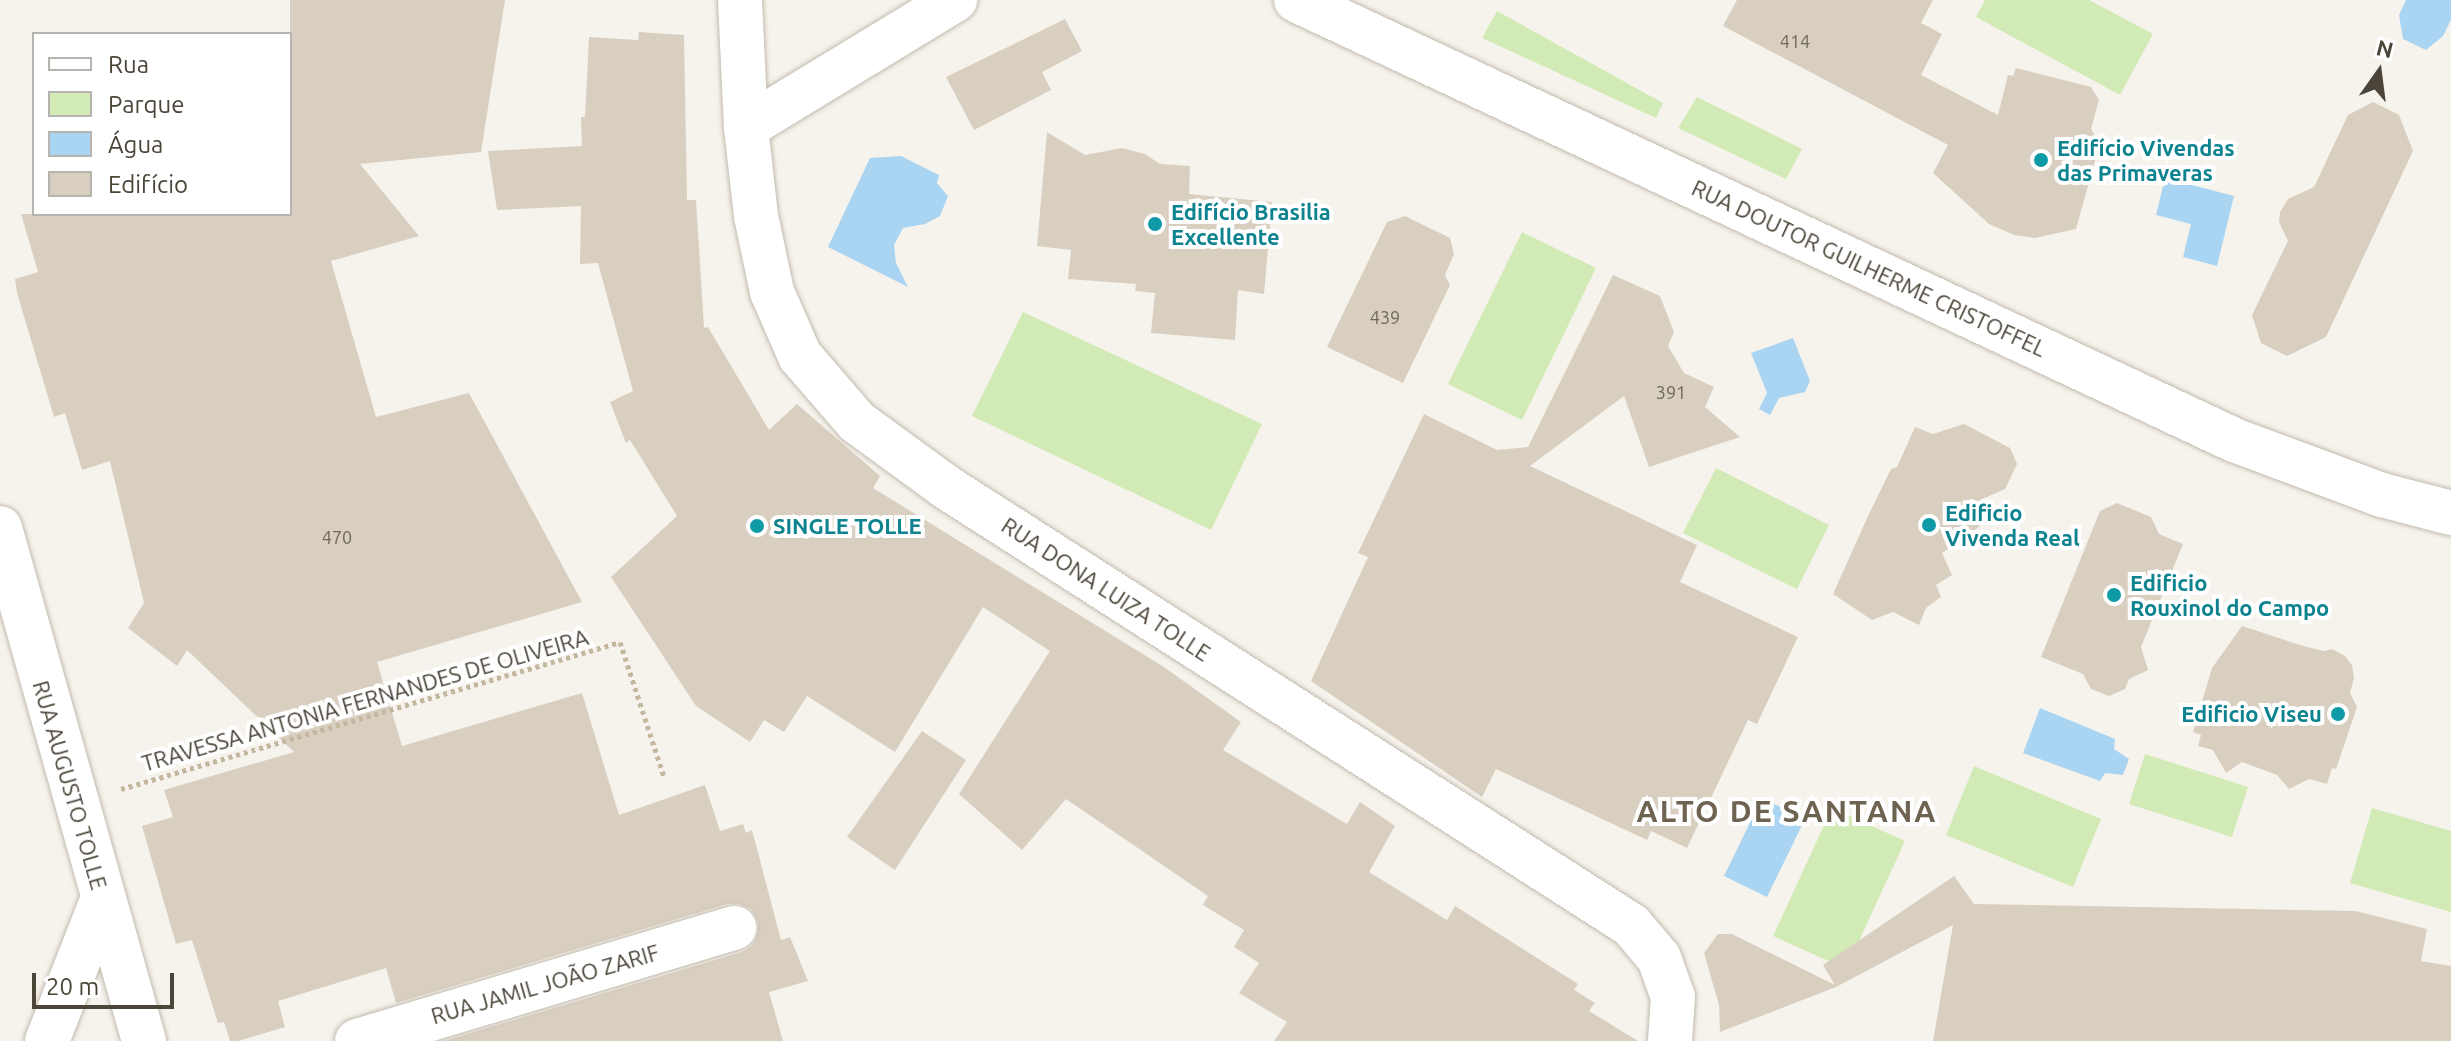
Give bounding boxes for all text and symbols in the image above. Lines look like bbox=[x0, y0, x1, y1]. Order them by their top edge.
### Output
house number: 414 bbox=[1780, 30, 1810, 52]
legend bbox=[32, 32, 292, 216]
north arrow bbox=[2339, 32, 2419, 112]
text: N bbox=[2374, 34, 2396, 62]
text: Rua bbox=[108, 51, 149, 78]
text: Parque bbox=[108, 91, 185, 118]
text: Água bbox=[108, 131, 163, 158]
place label: Edifício Vivendas das Primaveras bbox=[2057, 134, 2235, 186]
marker: Edifício Vivendas das Primaveras bbox=[2032, 151, 2050, 169]
text: Edifício bbox=[108, 171, 188, 198]
street label: RUA DOUTOR GUILHERME CRISTOFFEL bbox=[1688, 174, 2050, 362]
place label: Edifício Brasilia Excellente bbox=[1171, 198, 1331, 250]
marker: Edifício Brasilia Excellente bbox=[1146, 215, 1164, 233]
house number: 439 bbox=[1370, 306, 1400, 328]
house number: 391 bbox=[1656, 381, 1686, 403]
place label: Edificio Vivenda Real bbox=[1945, 499, 2080, 550]
street label: RUA DONA LUIZA TOLLE bbox=[997, 512, 1215, 666]
place label: SINGLE TOLLE bbox=[773, 513, 921, 539]
marker: Edificio Vivenda Real bbox=[1920, 516, 1938, 534]
marker: SINGLE TOLLE bbox=[748, 517, 766, 535]
house number: 470 bbox=[322, 526, 352, 548]
place label: Edificio Rouxinol do Campo bbox=[2130, 569, 2329, 620]
marker: Edificio Rouxinol do Campo bbox=[2105, 586, 2123, 604]
street label: TRAVESSA ANTONIA FERNANDES DE OLIVEIRA bbox=[139, 623, 591, 777]
street label: RUA AUGUSTO TOLLE bbox=[28, 678, 112, 892]
place label: Edificio Viseu bbox=[2181, 701, 2322, 727]
marker: Edificio Viseu bbox=[2329, 705, 2347, 723]
district label: ALTO DE SANTANA bbox=[1637, 793, 1937, 829]
street label: RUA JAMIL JOÃO ZARIF bbox=[428, 939, 662, 1029]
scale bar bbox=[36, 957, 178, 1007]
text: 20 m bbox=[46, 973, 99, 1000]

